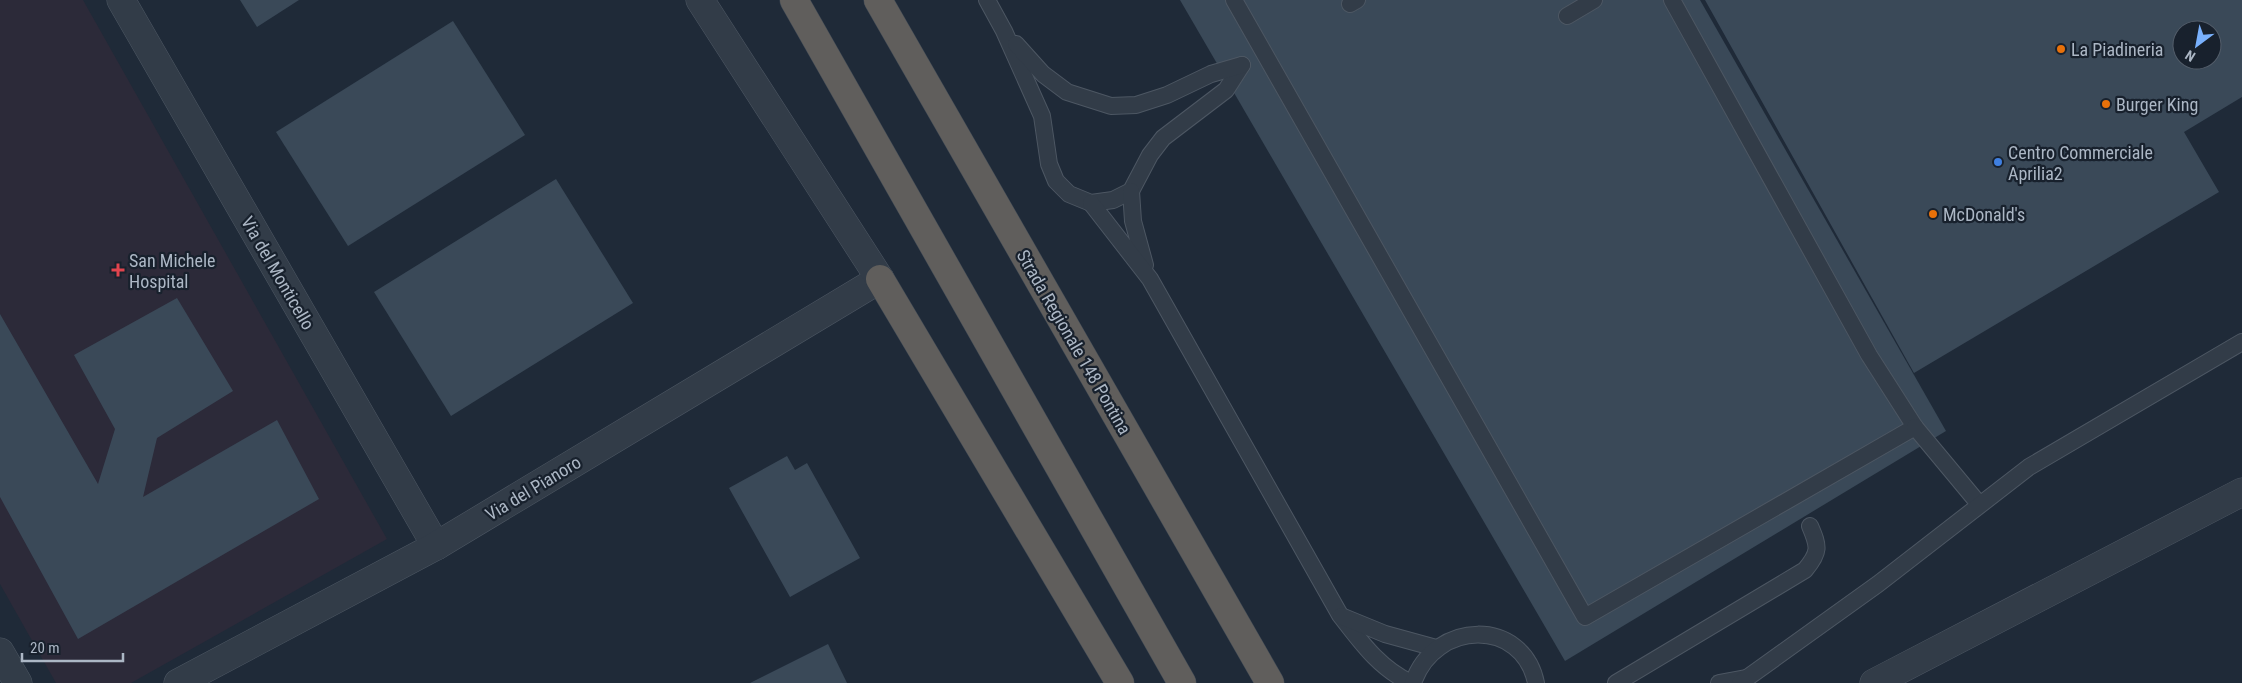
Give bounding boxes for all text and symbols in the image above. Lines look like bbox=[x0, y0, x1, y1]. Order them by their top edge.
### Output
north arrow bbox=[2172, 20, 2222, 70]
place label: La Piadineria bbox=[2071, 39, 2164, 60]
marker: La Piadineria bbox=[2055, 43, 2067, 55]
text: N bbox=[2182, 47, 2198, 65]
place label: Burger King bbox=[2116, 94, 2198, 115]
marker: Burger King bbox=[2100, 98, 2112, 110]
place label: Centro Commerciale Aprilia2 bbox=[2008, 142, 2153, 184]
marker: Centro Commerciale Aprilia2 bbox=[1992, 156, 2004, 168]
place label: McDonald's bbox=[1943, 204, 2025, 225]
marker: McDonald's bbox=[1927, 208, 1939, 220]
street label: Via del Monticello bbox=[237, 213, 319, 333]
street label: Strada Regionale 148 Pontina bbox=[1013, 246, 1135, 438]
place label: San Michele Hospital bbox=[129, 250, 216, 292]
marker: San Michele Hospital bbox=[111, 263, 125, 277]
street label: Via del Pianoro bbox=[482, 451, 584, 525]
scale bar bbox=[22, 630, 124, 662]
text: 20 m bbox=[30, 639, 60, 657]

